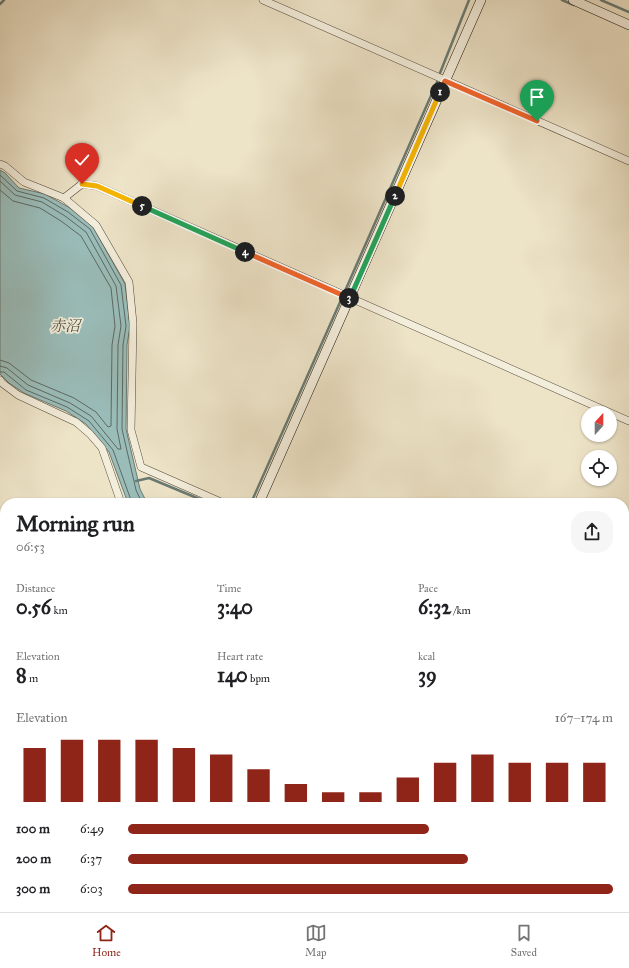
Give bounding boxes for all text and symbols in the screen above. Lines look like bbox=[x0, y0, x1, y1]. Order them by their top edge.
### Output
pin bbox=[520, 80, 554, 121]
pin: 1 bbox=[430, 82, 450, 102]
text: 1 bbox=[438, 85, 442, 98]
icon: arrive bbox=[526, 86, 548, 108]
pin bbox=[65, 143, 99, 184]
icon: check bbox=[71, 149, 93, 171]
pin: 2 bbox=[385, 186, 405, 206]
text: 2 bbox=[392, 189, 398, 202]
pin: 5 bbox=[132, 196, 152, 216]
text: 5 bbox=[139, 199, 145, 212]
pin: 4 bbox=[235, 242, 255, 262]
text: 4 bbox=[242, 245, 248, 258]
pin: 3 bbox=[339, 288, 359, 308]
text: 3 bbox=[347, 291, 351, 304]
water label: 赤沼 bbox=[50, 317, 83, 335]
north arrow bbox=[581, 406, 617, 442]
map controls bbox=[581, 406, 617, 486]
button: locate bbox=[581, 450, 617, 486]
text: Morning run bbox=[16, 510, 135, 537]
button: share bbox=[571, 511, 613, 553]
text: 06:53 bbox=[16, 539, 45, 555]
text: Distance bbox=[16, 582, 55, 595]
text: Time bbox=[217, 582, 241, 595]
text: Pace bbox=[418, 582, 438, 595]
text: 0.56 bbox=[16, 595, 51, 619]
text: 3:40 bbox=[217, 595, 253, 619]
text: 6:32 bbox=[418, 595, 451, 619]
text: km bbox=[51, 604, 68, 617]
text: /km bbox=[451, 604, 471, 617]
text: Elevation bbox=[16, 650, 60, 663]
text: Heart rate bbox=[217, 650, 263, 663]
text: kcal bbox=[418, 650, 435, 663]
text: 8 bbox=[16, 663, 27, 687]
text: 140 bbox=[217, 663, 248, 687]
text: 39 bbox=[418, 663, 437, 687]
text: m bbox=[27, 672, 38, 685]
text: bpm bbox=[248, 672, 270, 685]
text: Elevation bbox=[16, 710, 68, 726]
text: 167–174 m bbox=[555, 710, 613, 726]
text: 100 m bbox=[16, 821, 50, 837]
text: 6:49 bbox=[80, 821, 104, 837]
text: 200 m bbox=[16, 851, 51, 867]
text: 6:37 bbox=[80, 851, 102, 867]
text: 300 m bbox=[16, 881, 50, 897]
text: 6:03 bbox=[80, 881, 103, 897]
tab: Home bbox=[92, 922, 121, 959]
tab: Map bbox=[305, 922, 327, 959]
tab: Saved bbox=[511, 922, 537, 959]

